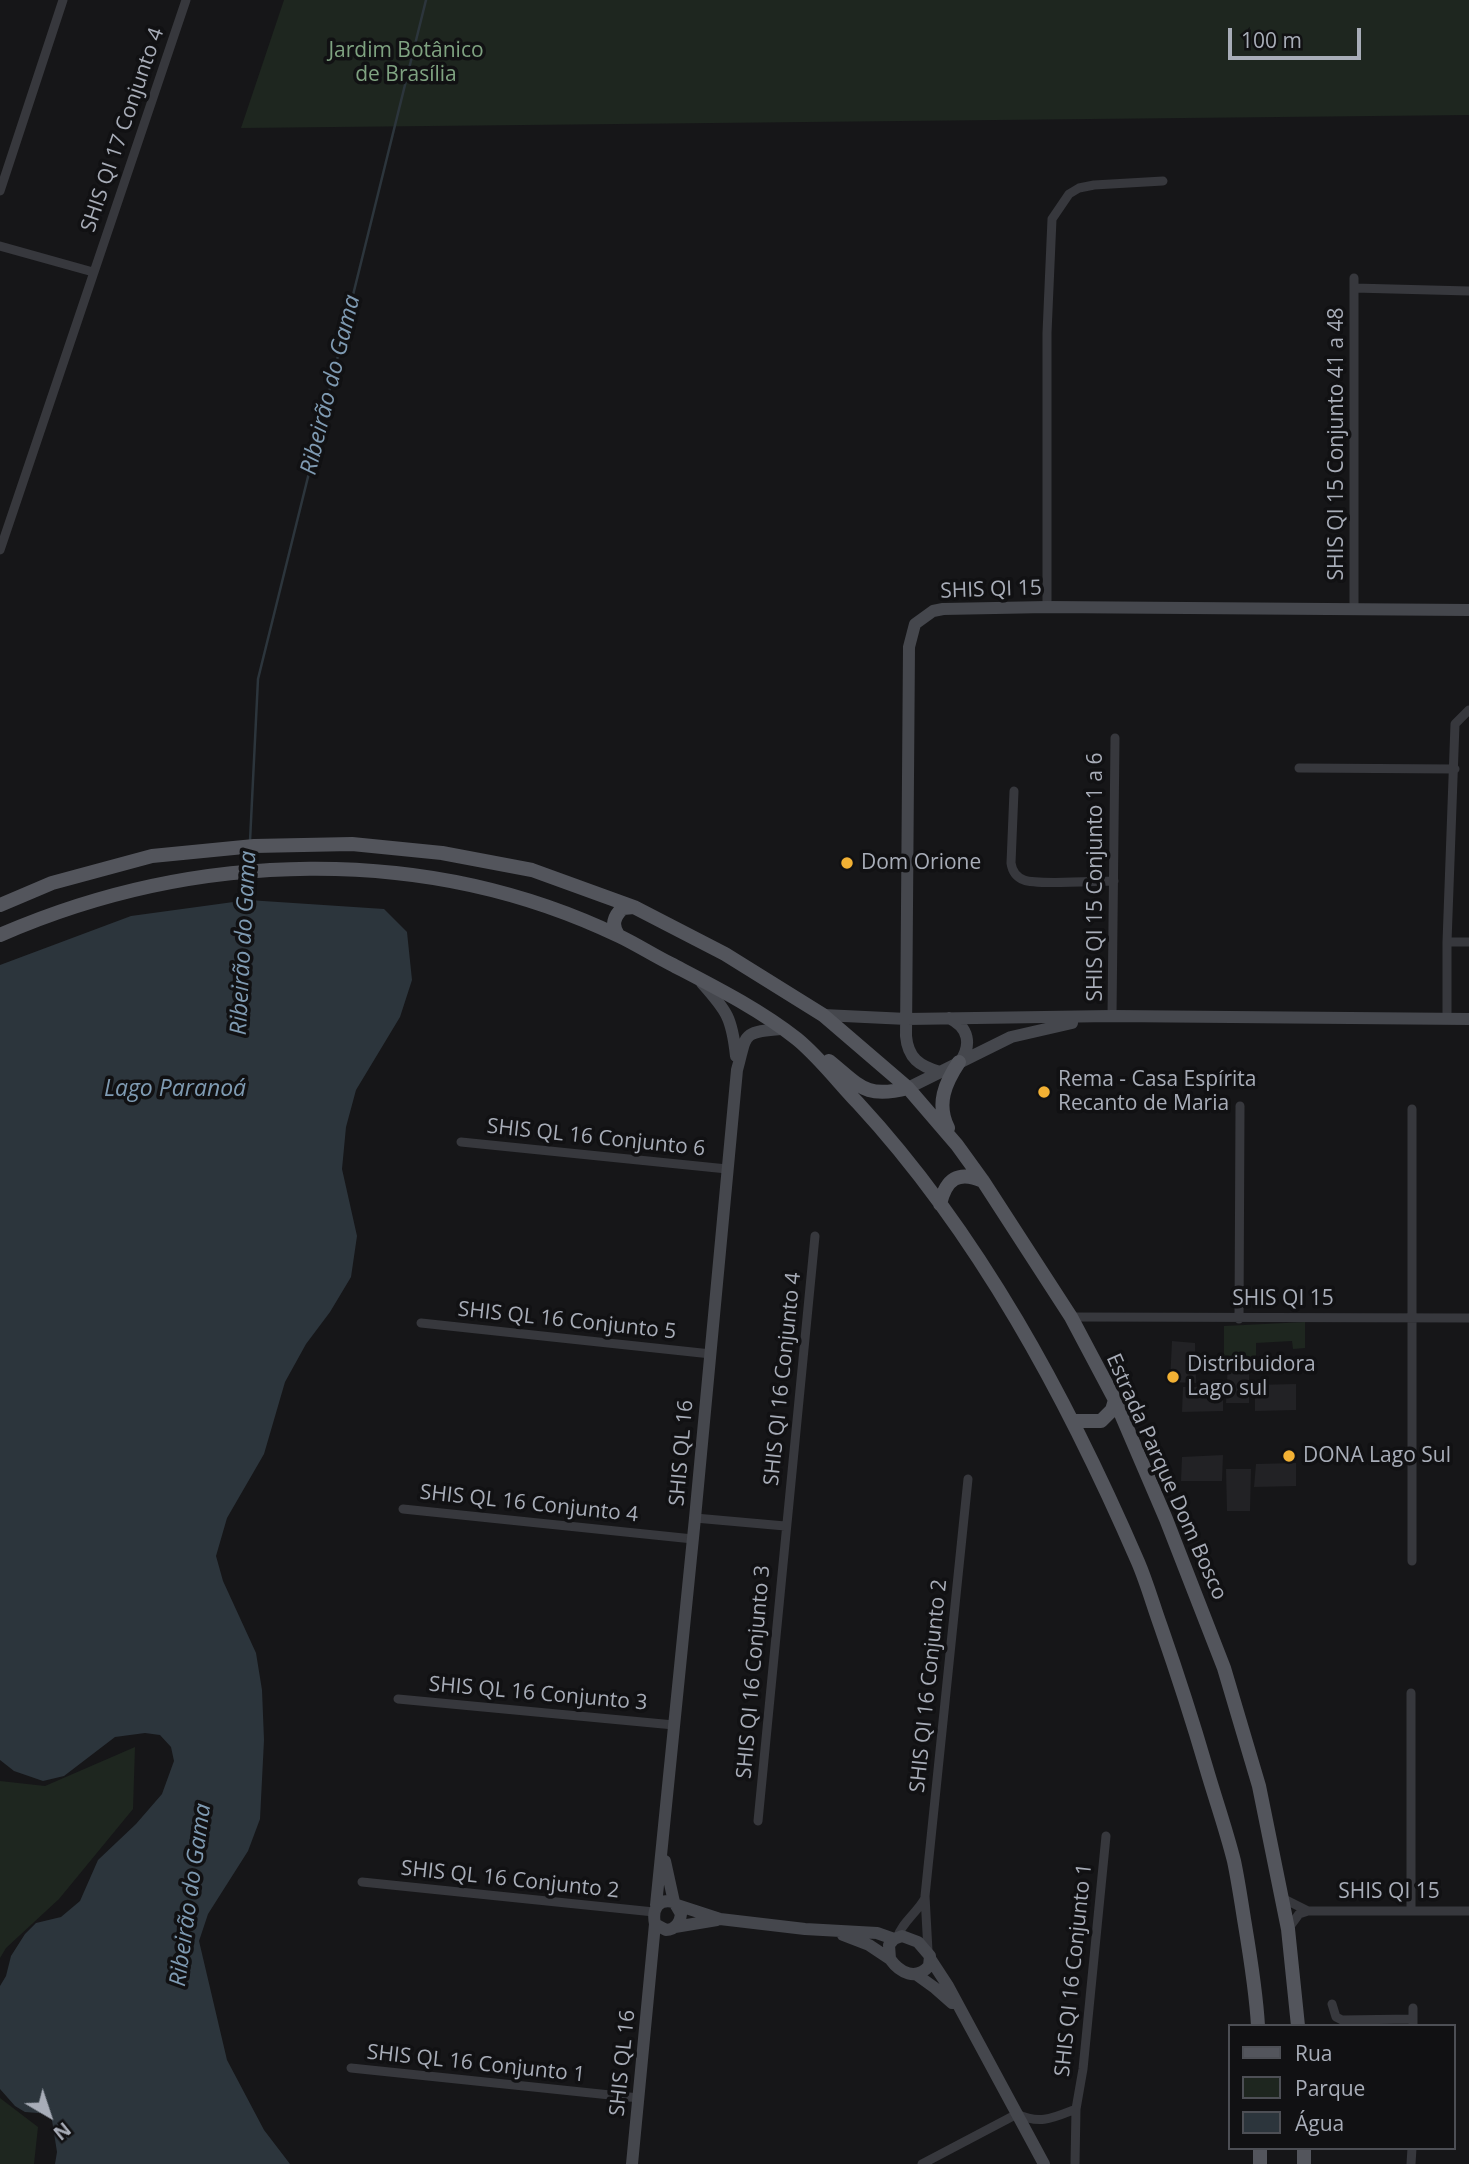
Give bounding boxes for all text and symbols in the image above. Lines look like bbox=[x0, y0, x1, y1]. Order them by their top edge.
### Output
scale bar bbox=[1231, 14, 1364, 58]
street label: SHIS QI 17 Conjunto 4 bbox=[76, 25, 170, 235]
text: 100 m bbox=[1241, 26, 1302, 54]
park label: Jardim Botânico de Brasília bbox=[328, 38, 484, 88]
water label: Ribeirão do Gama bbox=[295, 292, 367, 478]
street label: SHIS QI 15 Conjunto 41 a 48 bbox=[1324, 308, 1350, 580]
street label: SHIS QI 15 bbox=[940, 576, 1042, 604]
street label: SHIS QI 15 Conjunto 1 a 6 bbox=[1083, 753, 1109, 1001]
water label: Ribeirão do Gama bbox=[225, 850, 263, 1036]
place label: Dom Orione bbox=[861, 850, 981, 876]
marker: Dom Orione bbox=[839, 855, 855, 871]
place label: Rema - Casa Espírita Recanto de Maria bbox=[1058, 1067, 1256, 1117]
water label: Lago Paranoá bbox=[104, 1075, 246, 1103]
marker: Rema - Casa Espírita Recanto de Maria bbox=[1036, 1084, 1052, 1100]
street label: SHIS QL 16 Conjunto 6 bbox=[486, 1114, 706, 1162]
street label: SHIS QI 16 Conjunto 4 bbox=[759, 1271, 807, 1487]
street label: SHIS QI 15 bbox=[1232, 1286, 1334, 1312]
street label: SHIS QL 16 Conjunto 5 bbox=[457, 1297, 677, 1345]
street label: Estrada Parque Dom Bosco bbox=[1100, 1350, 1232, 1604]
place label: Distribuidora Lago sul bbox=[1187, 1352, 1316, 1402]
marker: Distribuidora Lago sul bbox=[1165, 1369, 1181, 1385]
street label: SHIS QL 16 bbox=[665, 1399, 699, 1507]
place label: DONA Lago Sul bbox=[1303, 1443, 1451, 1469]
marker: DONA Lago Sul bbox=[1281, 1448, 1297, 1464]
street label: SHIS QL 16 Conjunto 4 bbox=[419, 1480, 639, 1528]
street label: SHIS QI 16 Conjunto 3 bbox=[732, 1564, 776, 1780]
street label: SHIS QI 16 Conjunto 2 bbox=[905, 1578, 953, 1794]
street label: SHIS QL 16 Conjunto 3 bbox=[428, 1672, 648, 1716]
water label: Ribeirão do Gama bbox=[165, 1802, 217, 1988]
street label: SHIS QL 16 Conjunto 2 bbox=[400, 1856, 620, 1904]
street label: SHIS QI 16 Conjunto 1 bbox=[1050, 1862, 1098, 2078]
street label: SHIS QI 15 bbox=[1338, 1879, 1440, 1905]
street label: SHIS QL 16 bbox=[605, 2009, 641, 2117]
legend bbox=[1228, 2024, 1455, 2150]
text: Rua bbox=[1295, 2039, 1333, 2067]
street label: SHIS QL 16 Conjunto 1 bbox=[366, 2040, 586, 2088]
text: Parque bbox=[1295, 2074, 1365, 2102]
north arrow bbox=[14, 2080, 84, 2150]
text: Água bbox=[1295, 2109, 1344, 2137]
text: N bbox=[48, 2116, 76, 2146]

